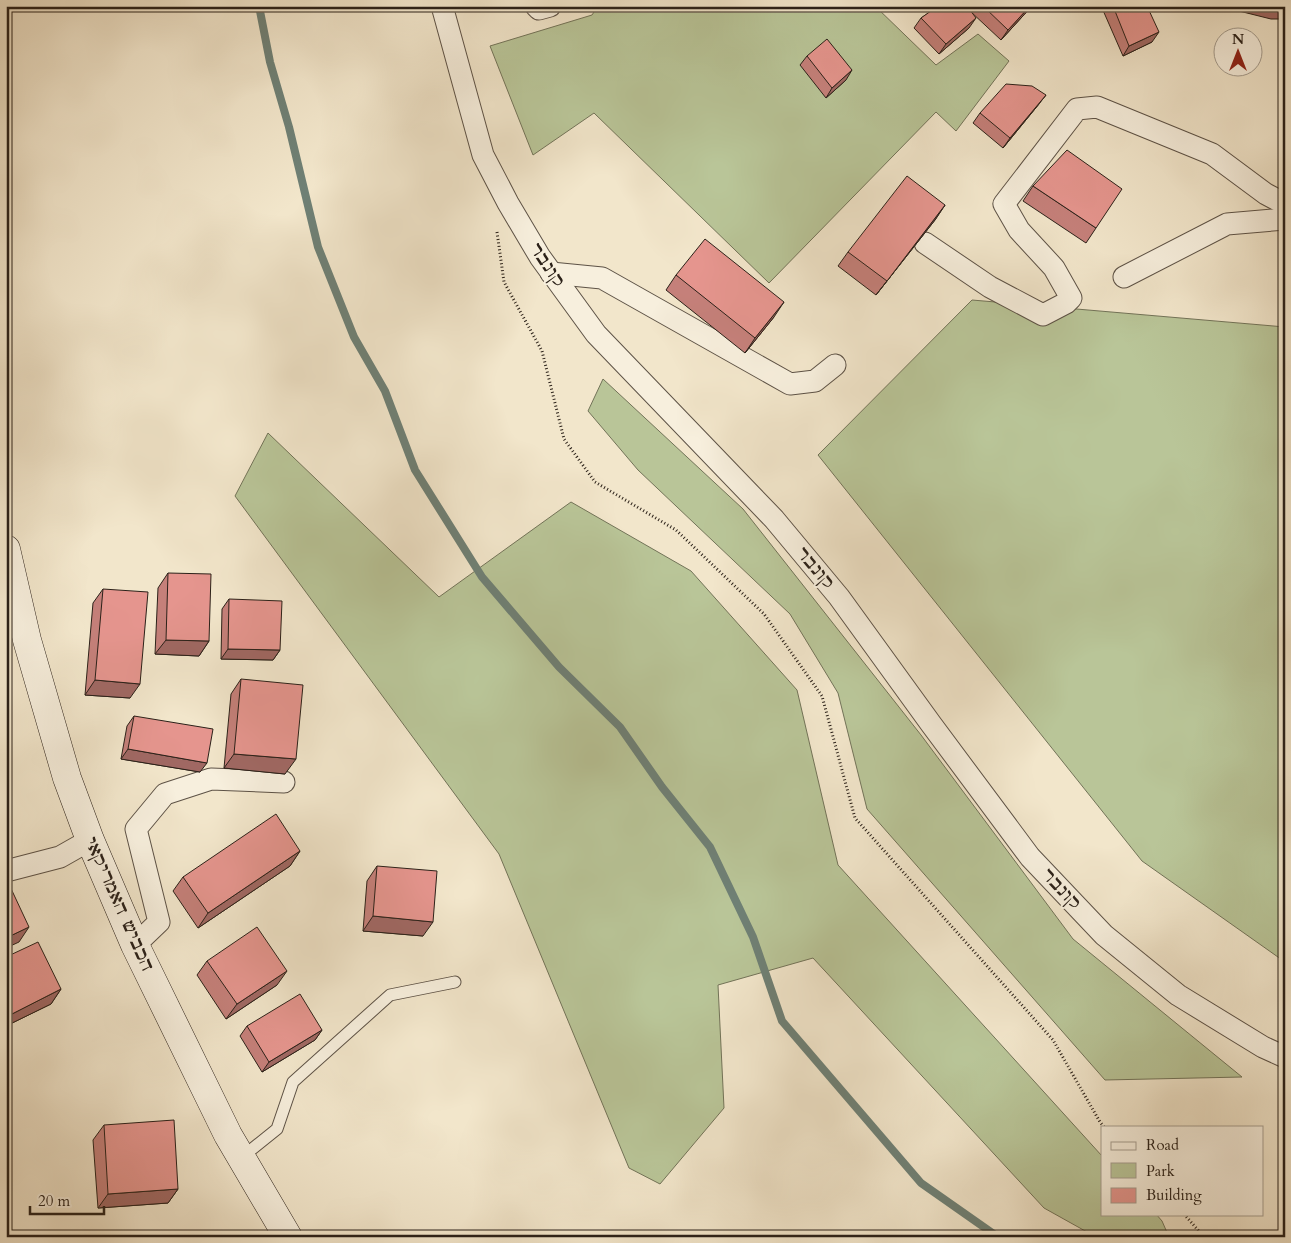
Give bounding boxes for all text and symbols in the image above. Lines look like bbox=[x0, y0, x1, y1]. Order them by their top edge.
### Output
north arrow bbox=[1214, 28, 1264, 78]
text: N bbox=[1232, 30, 1244, 49]
street label: קונבר bbox=[523, 238, 571, 292]
street label: קונבר bbox=[790, 541, 840, 595]
street label: הכביש האמריקאי bbox=[78, 833, 160, 975]
street label: קונבר bbox=[1035, 863, 1087, 915]
legend bbox=[1101, 1126, 1264, 1216]
text: Road bbox=[1146, 1135, 1179, 1155]
text: Park bbox=[1146, 1161, 1175, 1181]
scale bar bbox=[30, 1183, 104, 1215]
text: Building bbox=[1146, 1185, 1202, 1205]
text: 20 m bbox=[38, 1191, 70, 1211]

